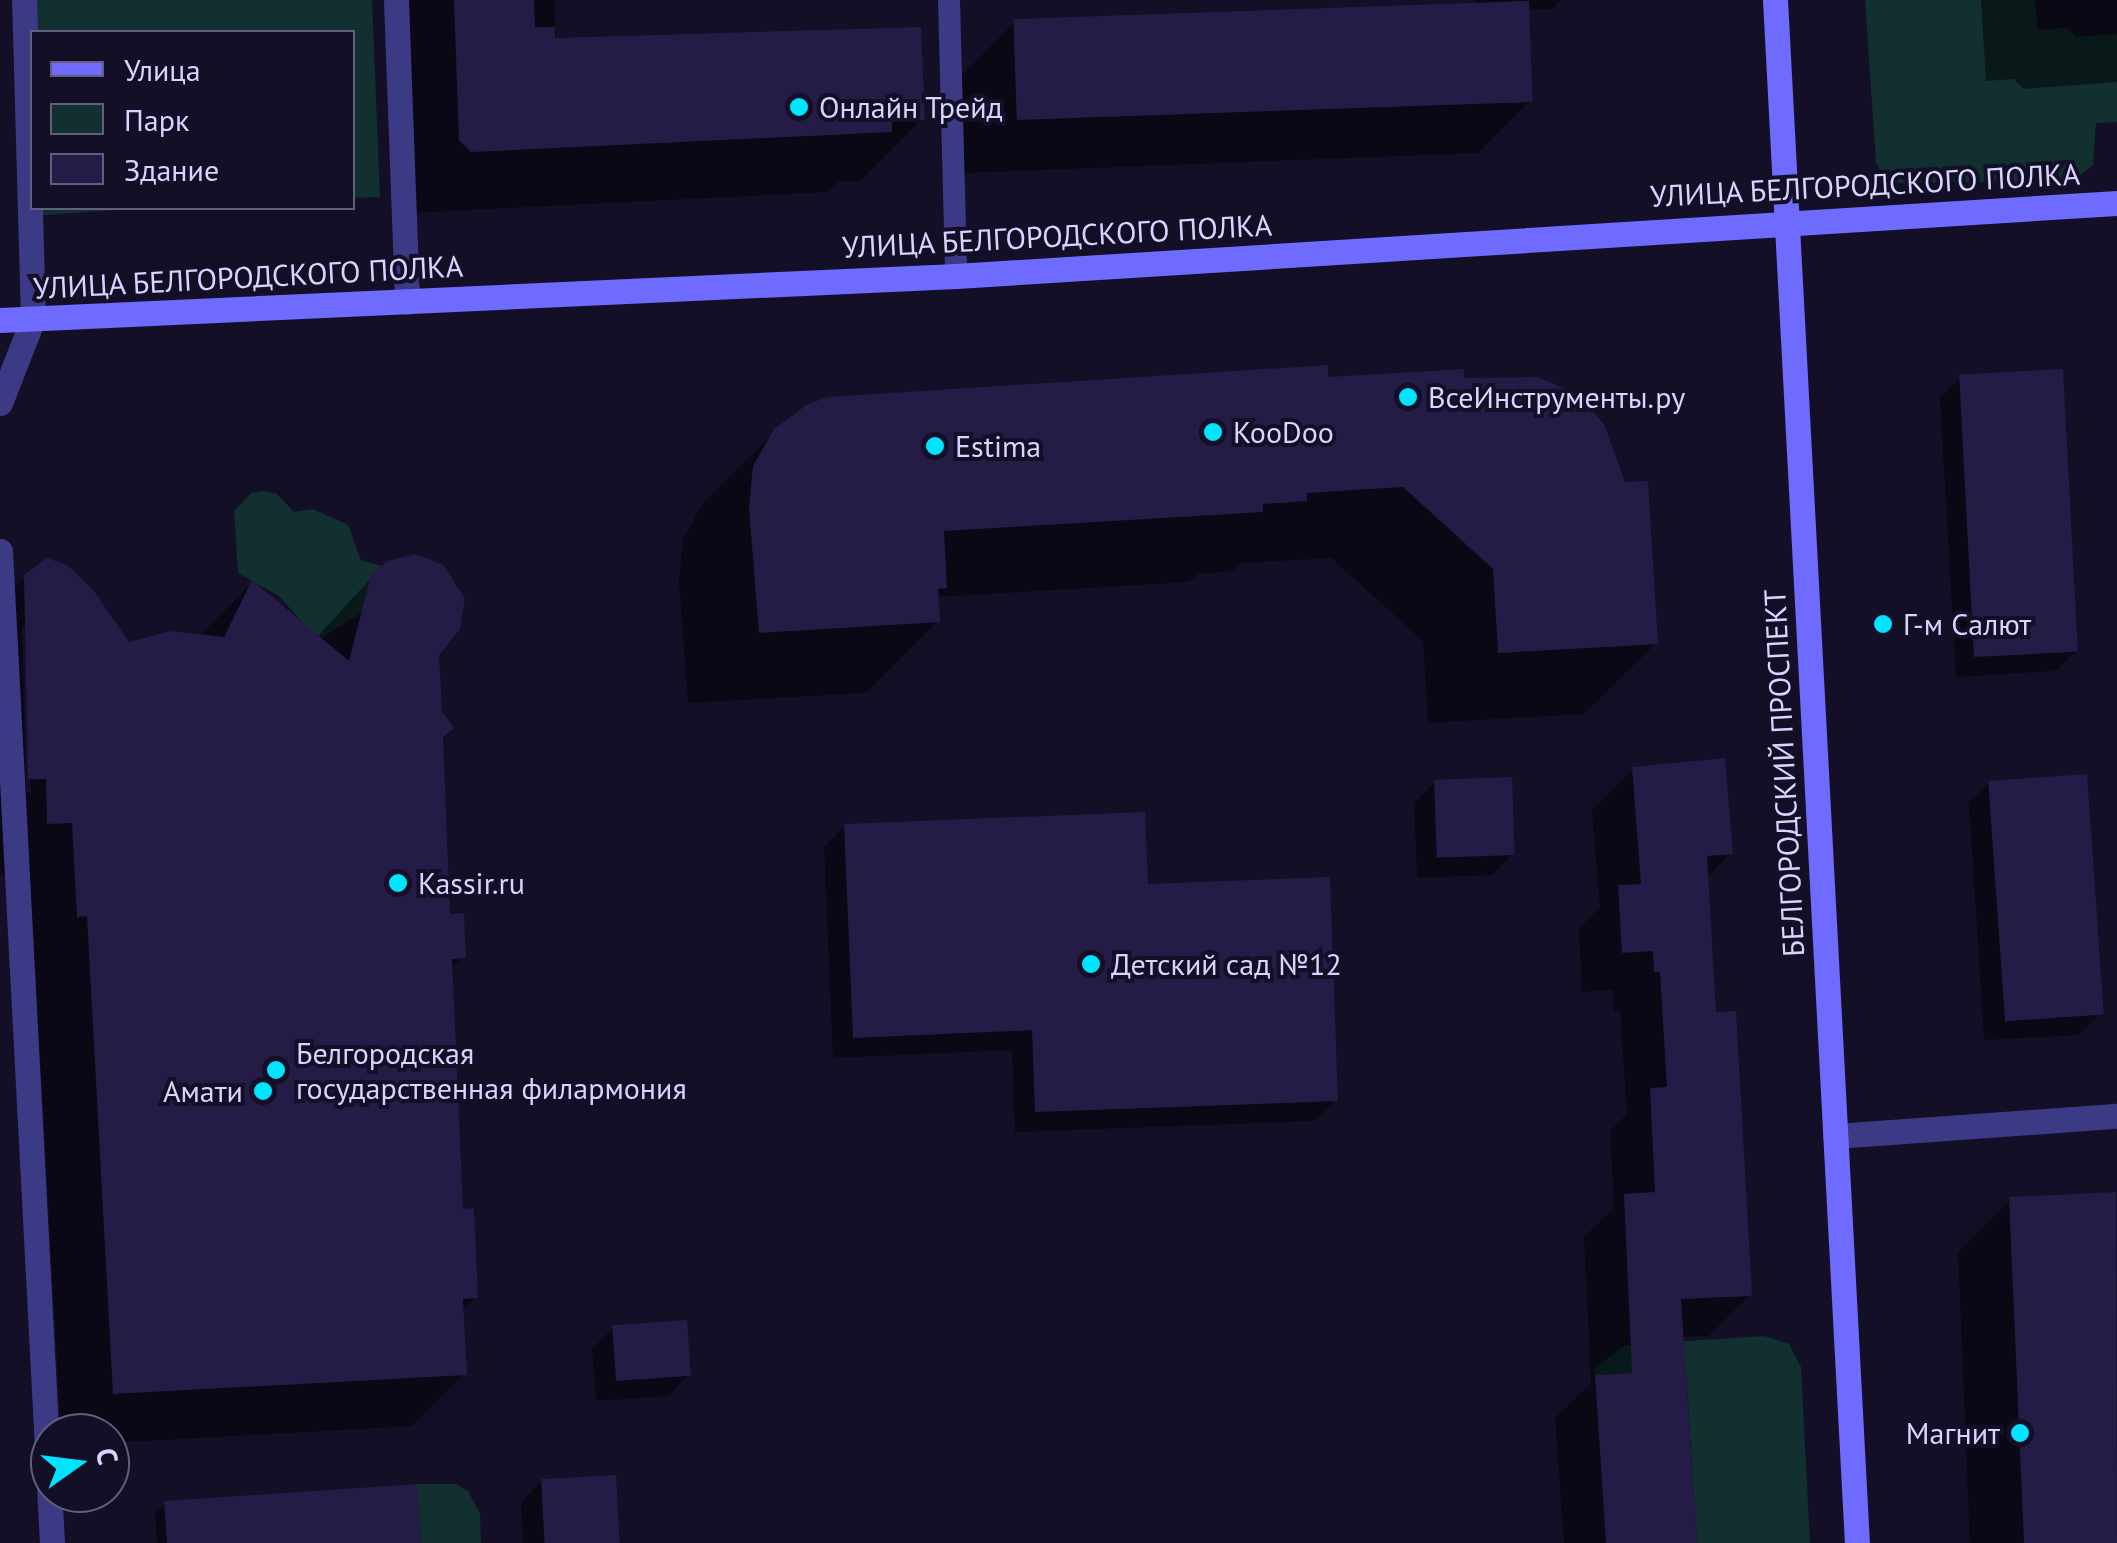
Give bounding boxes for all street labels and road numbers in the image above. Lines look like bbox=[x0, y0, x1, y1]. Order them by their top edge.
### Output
street label: УЛИЦА БЕЛГОРОДСКОГО ПОЛКА bbox=[1649, 156, 2081, 214]
street label: УЛИЦА БЕЛГОРОДСКОГО ПОЛКА bbox=[841, 207, 1273, 265]
street label: УЛИЦА БЕЛГОРОДСКОГО ПОЛКА bbox=[32, 248, 464, 306]
street label: БЕЛГОРОДСКИЙ ПРОСПЕКТ bbox=[1756, 588, 1812, 958]

